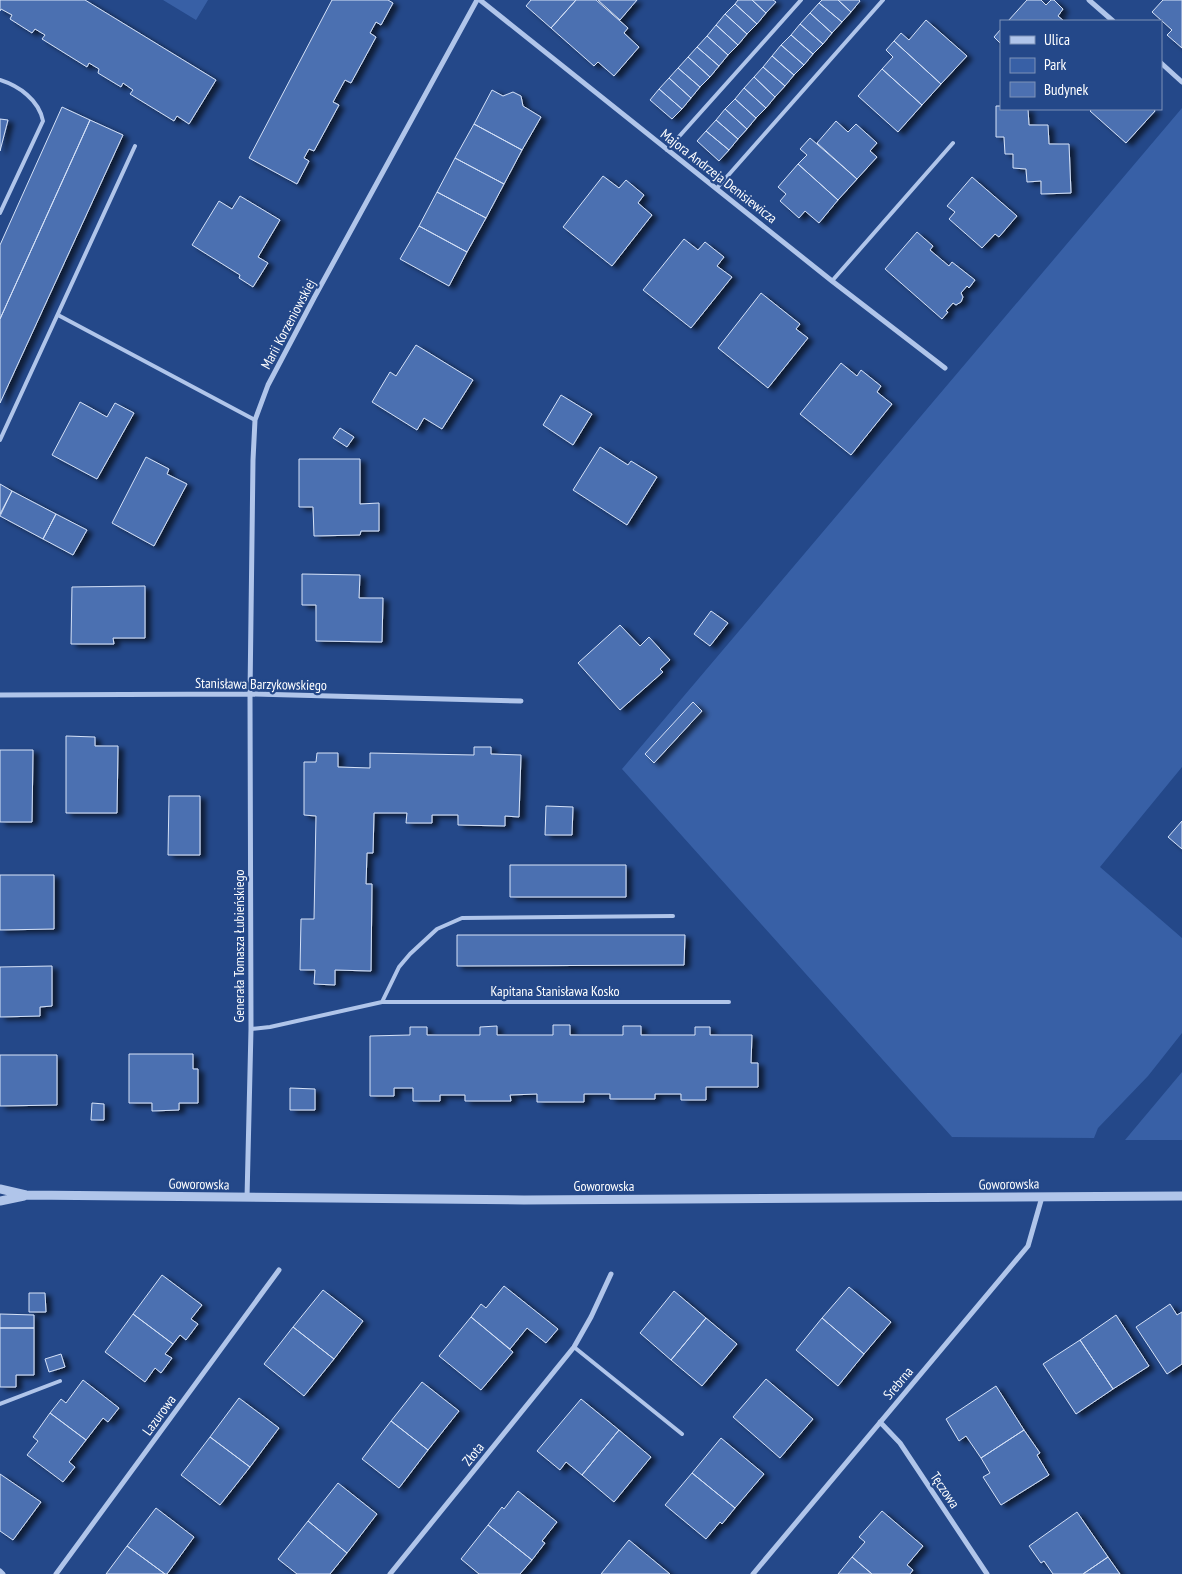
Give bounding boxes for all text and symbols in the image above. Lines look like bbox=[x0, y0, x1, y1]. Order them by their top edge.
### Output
legend bbox=[1000, 20, 1162, 110]
text: Ulica bbox=[1044, 30, 1070, 49]
text: Park bbox=[1044, 55, 1066, 74]
text: Budynek bbox=[1044, 80, 1088, 99]
street label: Majora Andrzeja Denisiewicza bbox=[657, 125, 781, 227]
street label: Marii Korzeniowskiej bbox=[257, 276, 319, 372]
street label: Stanisława Barzykowskiego bbox=[195, 674, 327, 694]
street label: Generała Tomasza Łubieńskiego bbox=[230, 869, 248, 1023]
street label: Kapitana Stanisława Kosko bbox=[490, 982, 620, 1000]
street label: Goworowska bbox=[168, 1174, 230, 1194]
street label: Goworowska bbox=[978, 1174, 1040, 1194]
street label: Goworowska bbox=[574, 1177, 634, 1195]
street label: Srebrna bbox=[879, 1363, 917, 1403]
street label: Lazurowa bbox=[138, 1391, 180, 1439]
street label: Złota bbox=[458, 1439, 488, 1469]
street label: Tęczowa bbox=[926, 1468, 964, 1512]

